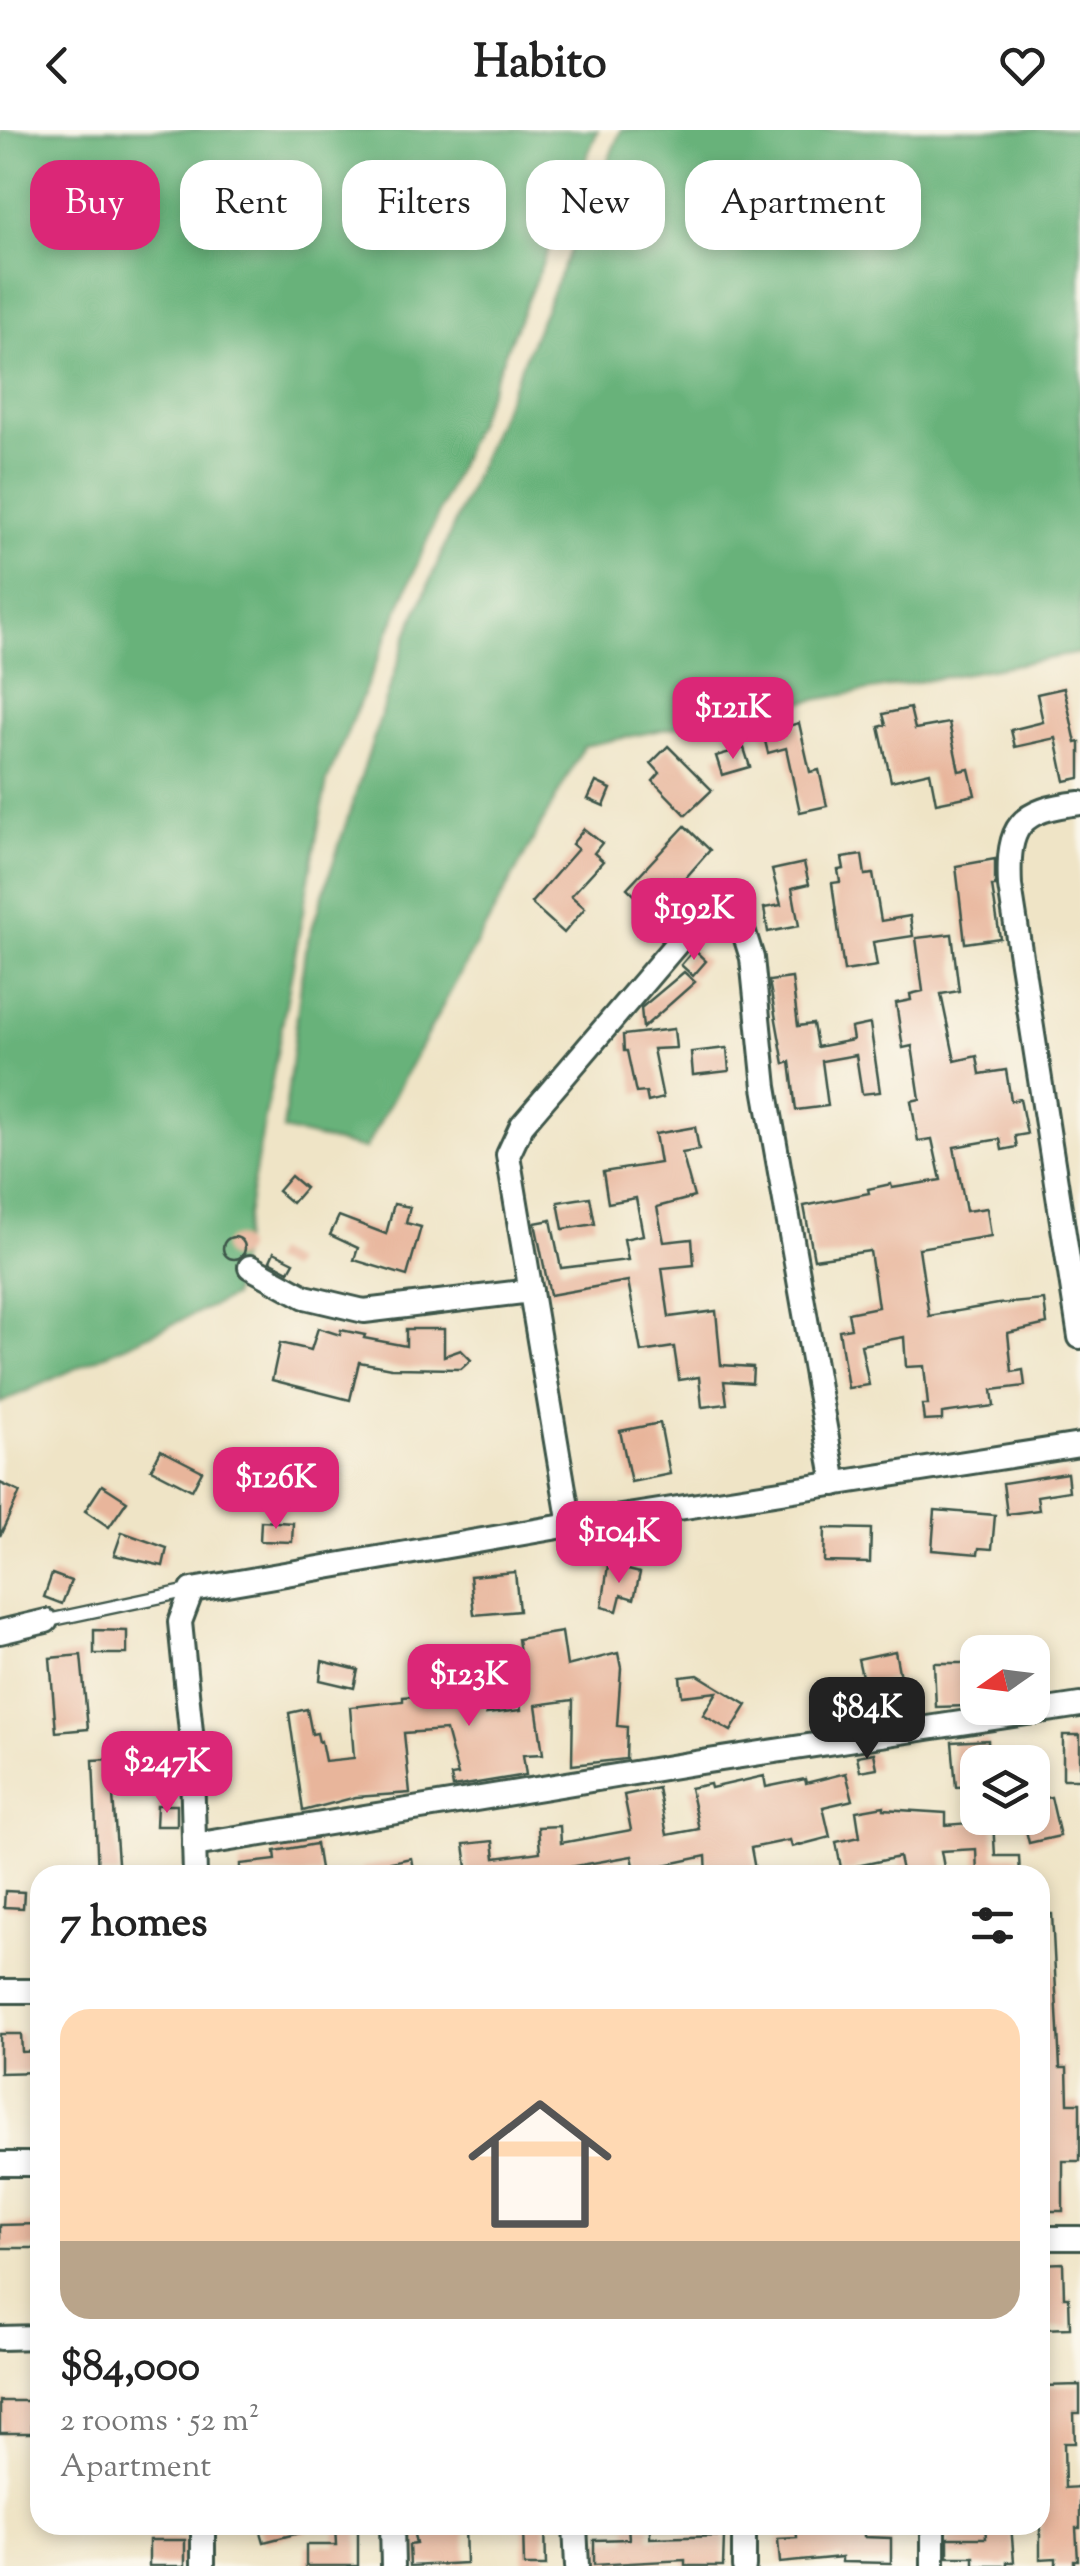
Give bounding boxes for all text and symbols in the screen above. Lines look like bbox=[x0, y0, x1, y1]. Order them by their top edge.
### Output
text: Habito bbox=[473, 33, 607, 98]
icon: back bbox=[30, 38, 85, 93]
icon: heart bbox=[995, 38, 1050, 93]
chip: Buy bbox=[30, 160, 160, 250]
chip: Rent bbox=[180, 160, 322, 250]
chip: Filters bbox=[342, 160, 506, 250]
chip: New bbox=[526, 160, 665, 250]
chip: Apartment bbox=[685, 160, 921, 250]
pin: $121K bbox=[663, 677, 803, 762]
text: $121K bbox=[695, 686, 771, 732]
pin: $192K bbox=[624, 878, 764, 963]
text: $192K bbox=[653, 887, 735, 933]
pin: $126K bbox=[206, 1447, 346, 1532]
text: $126K bbox=[235, 1456, 317, 1502]
pin: $104K bbox=[549, 1501, 689, 1586]
text: $104K bbox=[578, 1510, 660, 1556]
north arrow bbox=[960, 1635, 1050, 1725]
map controls bbox=[960, 1635, 1050, 1835]
pin: $123K bbox=[399, 1644, 539, 1729]
text: $123K bbox=[429, 1653, 509, 1699]
pin: $84K bbox=[808, 1677, 926, 1762]
text: $84K bbox=[831, 1686, 903, 1732]
pin: $247K bbox=[97, 1731, 237, 1816]
text: $247K bbox=[123, 1740, 211, 1786]
button: layers bbox=[960, 1745, 1050, 1835]
text: 7 homes bbox=[60, 1895, 208, 1955]
icon: filters bbox=[965, 1898, 1020, 1953]
icon: home bbox=[450, 2074, 630, 2254]
text: $84,000 bbox=[60, 2339, 200, 2399]
text: 2 rooms · 52 m² bbox=[60, 2399, 260, 2445]
text: Apartment bbox=[60, 2445, 211, 2491]

